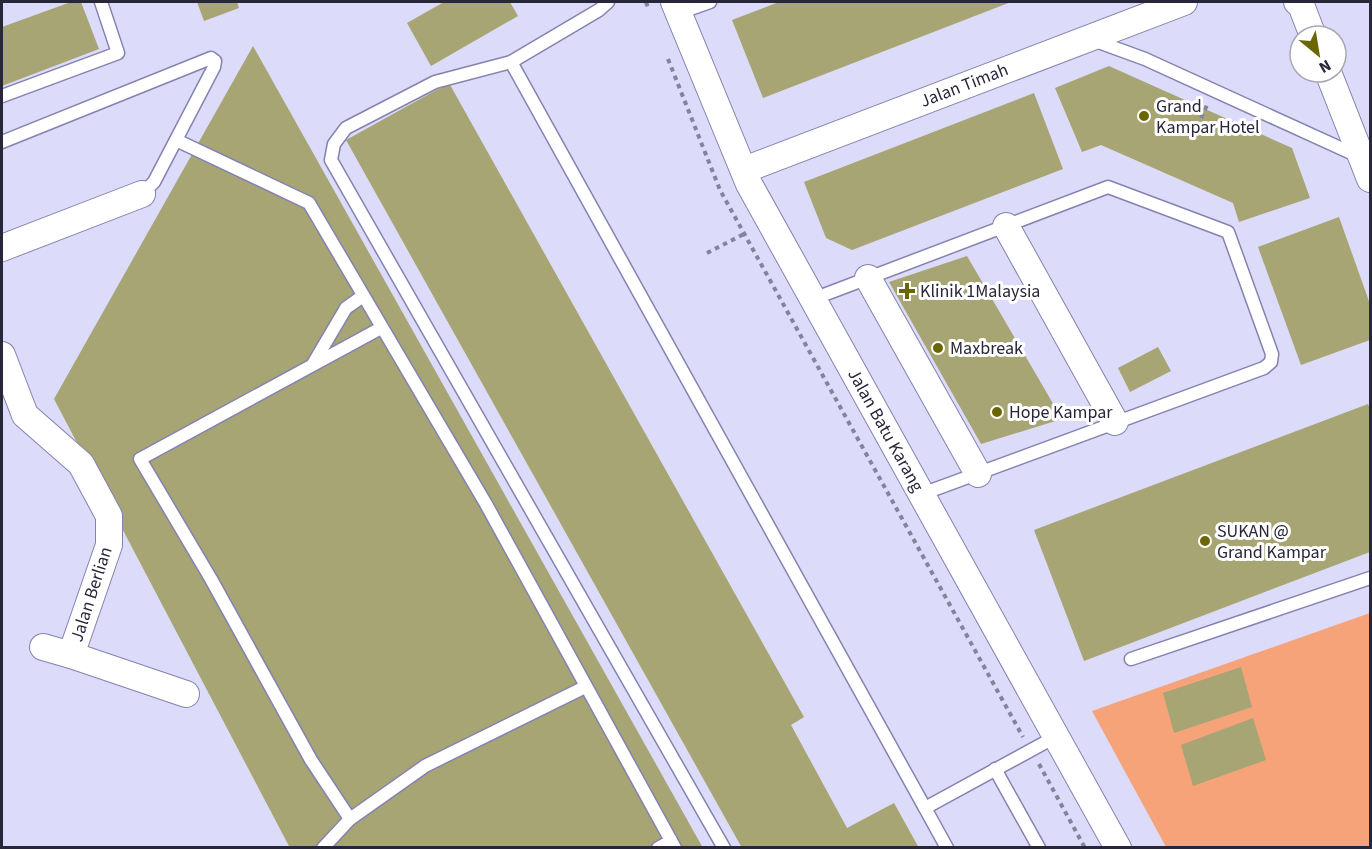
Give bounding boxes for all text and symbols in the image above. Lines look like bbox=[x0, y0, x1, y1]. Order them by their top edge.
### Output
north arrow bbox=[1288, 24, 1348, 84]
text: N bbox=[1315, 54, 1335, 78]
street label: Jalan Timah bbox=[916, 57, 1012, 114]
place label: Grand Kampar Hotel bbox=[1156, 94, 1260, 140]
marker: Grand Kampar Hotel bbox=[1137, 109, 1151, 123]
place label: Klinik 1Malaysia bbox=[920, 279, 1040, 304]
marker: Klinik 1Malaysia bbox=[898, 282, 916, 300]
place label: Maxbreak bbox=[950, 336, 1023, 361]
marker: Maxbreak bbox=[931, 341, 945, 355]
street label: Jalan Batu Karang bbox=[841, 364, 930, 496]
place label: Hope Kampar bbox=[1009, 400, 1113, 425]
marker: Hope Kampar bbox=[990, 405, 1004, 419]
place label: SUKAN @ Grand Kampar bbox=[1217, 519, 1327, 565]
marker: SUKAN @ Grand Kampar bbox=[1198, 534, 1212, 548]
street label: Jalan Berlian bbox=[64, 543, 119, 645]

